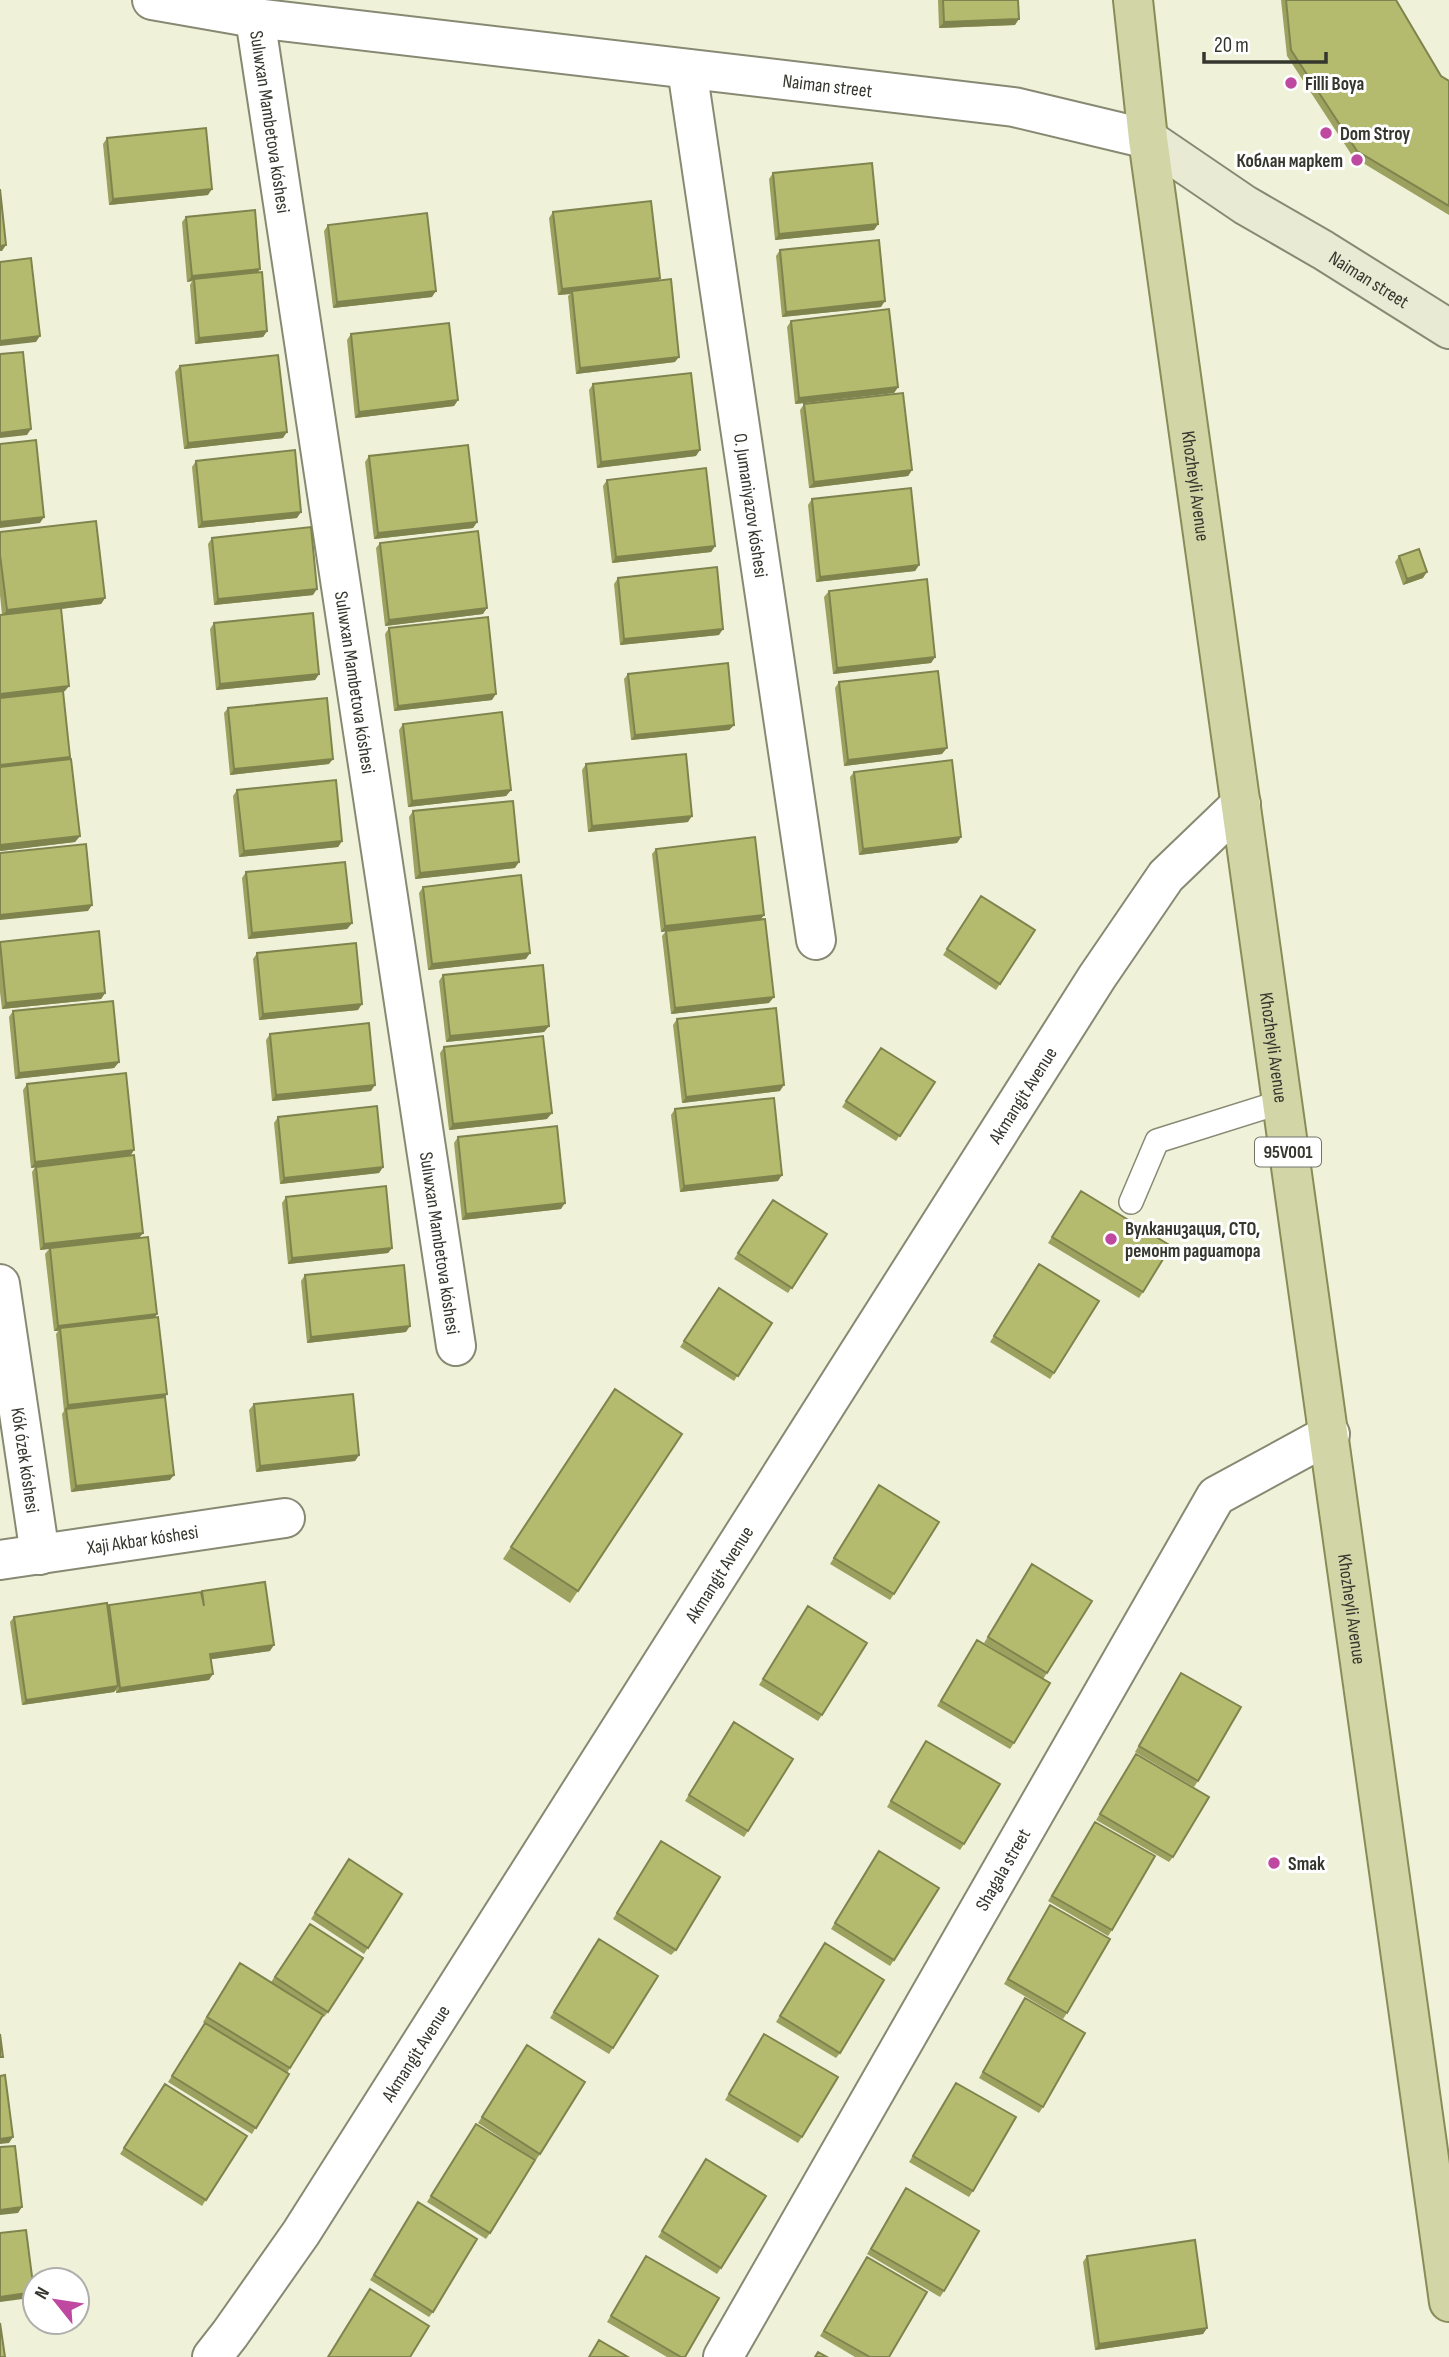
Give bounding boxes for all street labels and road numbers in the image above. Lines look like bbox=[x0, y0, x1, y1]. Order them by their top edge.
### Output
street label: Sulıwxan Mambetova kóshesi bbox=[244, 29, 294, 215]
street label: Naiman street bbox=[781, 70, 874, 103]
street label: Naiman street bbox=[1324, 247, 1413, 314]
street label: Khozheyli Avenue bbox=[1176, 429, 1214, 543]
street label: O. Jumaniyazov kóshesi bbox=[728, 432, 772, 579]
street label: Sulıwxan Mambetova kóshesi bbox=[329, 590, 379, 775]
street label: Khozheyli Avenue bbox=[1254, 991, 1292, 1104]
street label: Akmangit Avenue bbox=[984, 1043, 1063, 1149]
road number: 95V001 bbox=[1255, 1138, 1321, 1167]
street label: Sulıwxan Mambetova kóshesi bbox=[414, 1150, 464, 1336]
street label: Kók ózek kóshesi bbox=[5, 1406, 44, 1515]
street label: Xaji Akbar kóshesi bbox=[84, 1521, 200, 1560]
street label: Akmangit Avenue bbox=[680, 1522, 759, 1628]
street label: Khozheyli Avenue bbox=[1332, 1553, 1370, 1666]
street label: Shagala street bbox=[971, 1825, 1036, 1915]
street label: Akmangit Avenue bbox=[377, 2001, 456, 2107]

